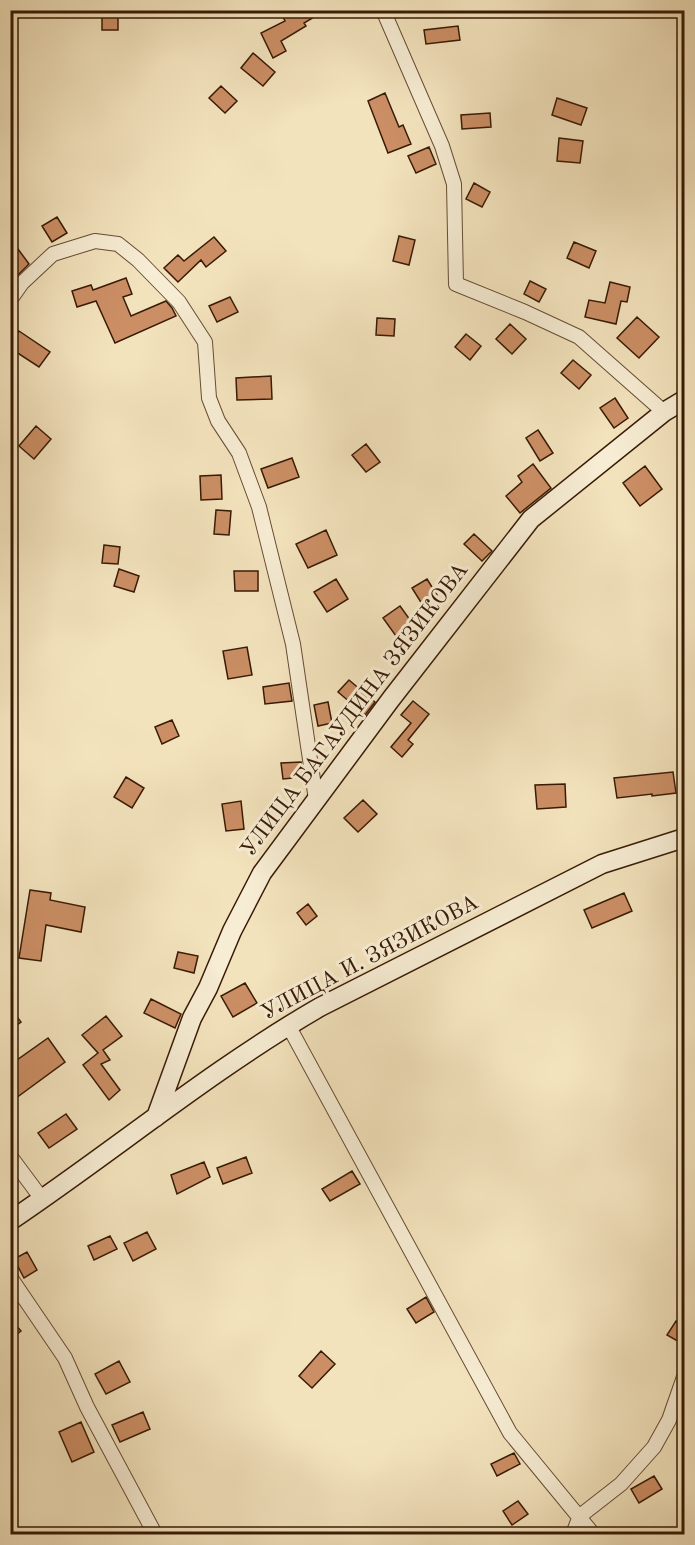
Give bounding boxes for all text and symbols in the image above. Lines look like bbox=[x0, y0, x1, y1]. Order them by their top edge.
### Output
street label: УЛИЦА БАГАУДИНА ЗЯЗИКОВА bbox=[237, 559, 473, 861]
street label: УЛИЦА И. ЗЯЗИКОВА bbox=[258, 891, 482, 1025]

